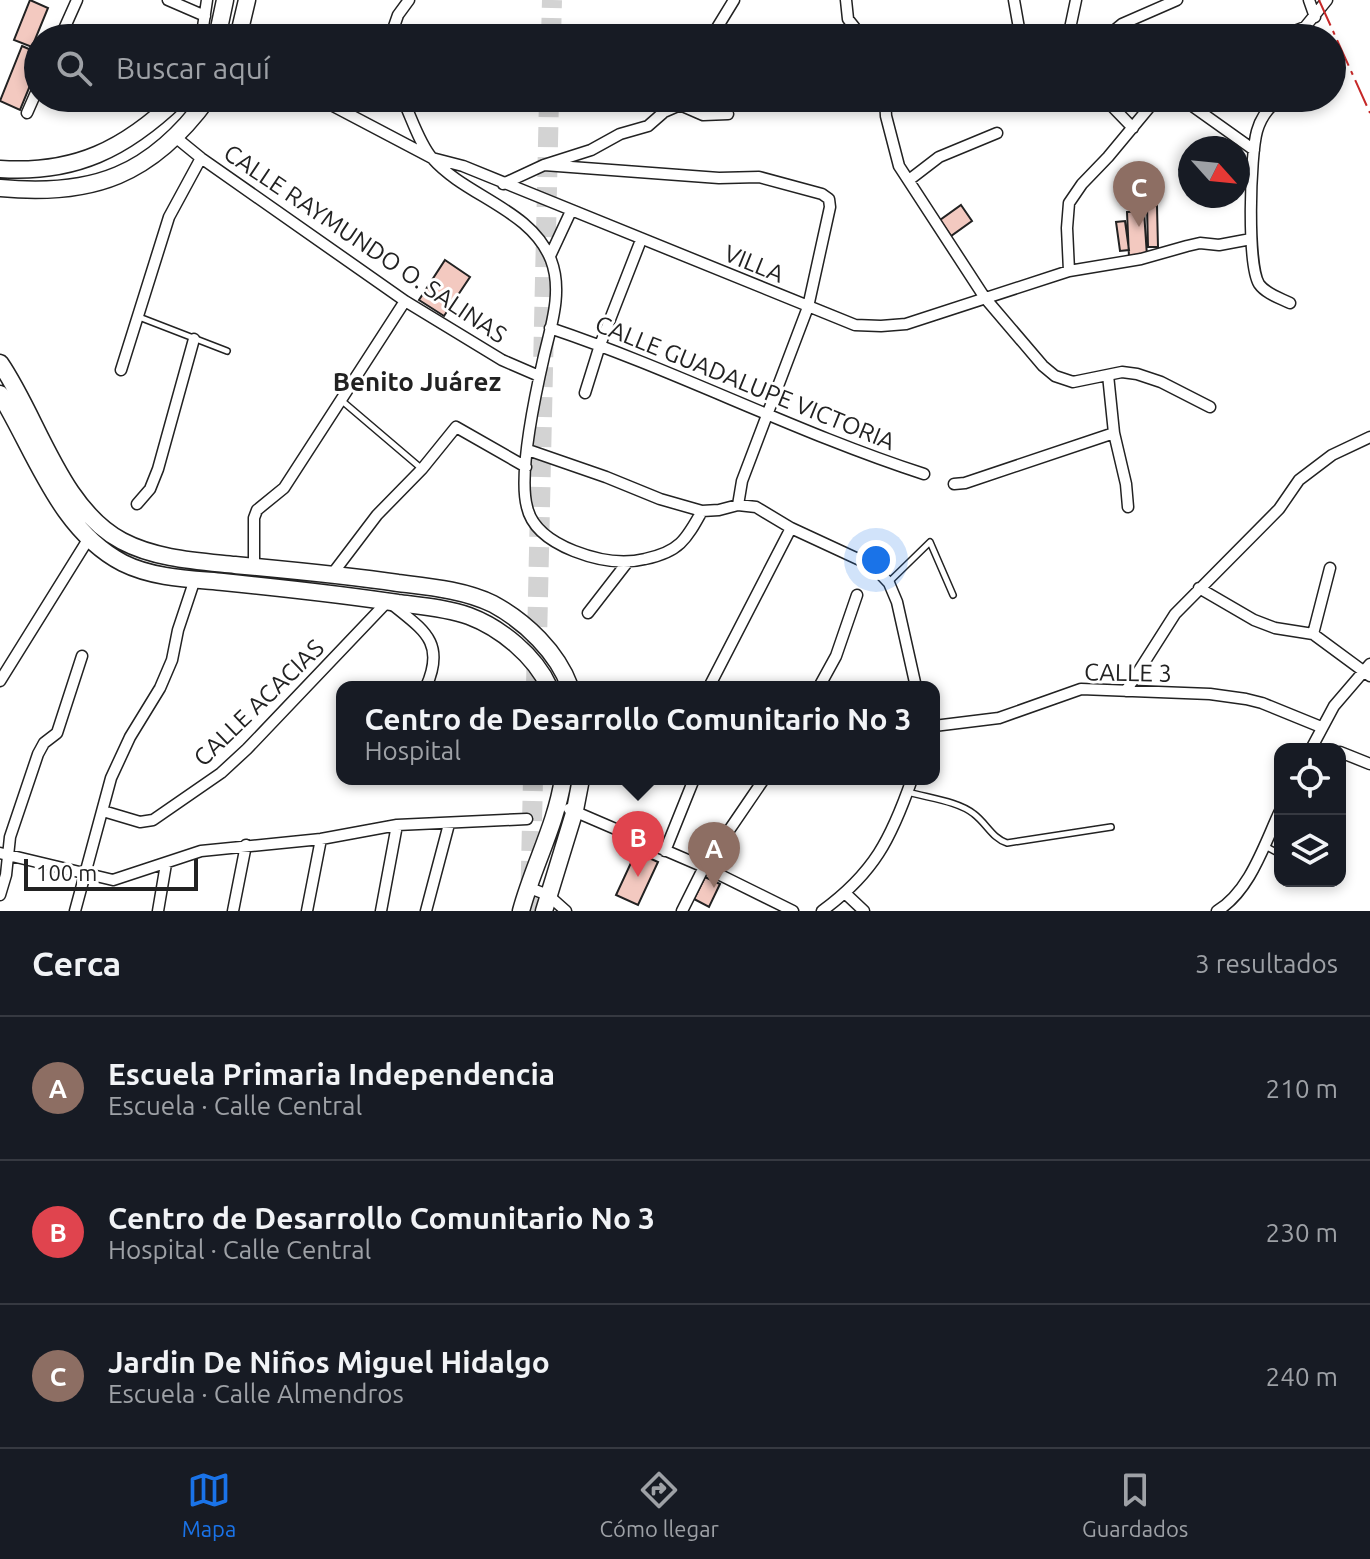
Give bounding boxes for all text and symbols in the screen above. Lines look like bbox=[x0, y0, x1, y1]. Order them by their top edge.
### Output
search box bbox=[24, 24, 1346, 112]
icon: search bbox=[52, 46, 96, 90]
text: Buscar aquí bbox=[116, 51, 270, 85]
north arrow bbox=[1178, 136, 1250, 208]
street label: CALLE RAYMUNDO O. SALINAS bbox=[219, 139, 512, 348]
pin: C bbox=[1113, 161, 1165, 227]
street label: VILLA bbox=[720, 239, 788, 288]
street label: CALLE GUADALUPE VICTORIA bbox=[591, 310, 899, 455]
district label: Benito Juárez bbox=[333, 367, 501, 396]
your location bbox=[856, 540, 896, 580]
street label: CALLE ACACIAS bbox=[188, 634, 329, 771]
street label: CALLE 3 bbox=[1084, 658, 1172, 687]
popup bbox=[336, 681, 940, 785]
text: Centro de Desarrollo Comunitario No 3 bbox=[364, 702, 912, 736]
text: Hospital bbox=[364, 736, 461, 765]
map controls bbox=[1274, 743, 1346, 887]
button: locate bbox=[1274, 743, 1346, 815]
pin: B bbox=[612, 811, 664, 877]
button: layers bbox=[1274, 815, 1346, 887]
pin: A bbox=[688, 822, 740, 888]
scale bar bbox=[24, 855, 198, 891]
text: 100 m bbox=[36, 860, 97, 885]
text: Cerca bbox=[32, 944, 121, 982]
text: 3 resultados bbox=[1195, 949, 1338, 978]
text: Escuela Primaria Independencia bbox=[108, 1057, 555, 1091]
text: A bbox=[49, 1074, 67, 1103]
text: 210 m bbox=[1266, 1074, 1338, 1103]
text: Escuela · Calle Central bbox=[108, 1091, 362, 1120]
text: Centro de Desarrollo Comunitario No 3 bbox=[108, 1201, 655, 1235]
text: B bbox=[49, 1218, 67, 1247]
text: 230 m bbox=[1266, 1218, 1338, 1247]
text: Hospital · Calle Central bbox=[108, 1235, 371, 1264]
text: Jardin De Niños Miguel Hidalgo bbox=[108, 1345, 550, 1379]
text: C bbox=[50, 1362, 66, 1391]
text: 240 m bbox=[1266, 1362, 1338, 1391]
text: Escuela · Calle Almendros bbox=[108, 1379, 404, 1408]
tab: Mapa bbox=[182, 1468, 236, 1541]
tab: Cómo llegar bbox=[600, 1468, 719, 1541]
tab: Guardados bbox=[1082, 1468, 1188, 1541]

